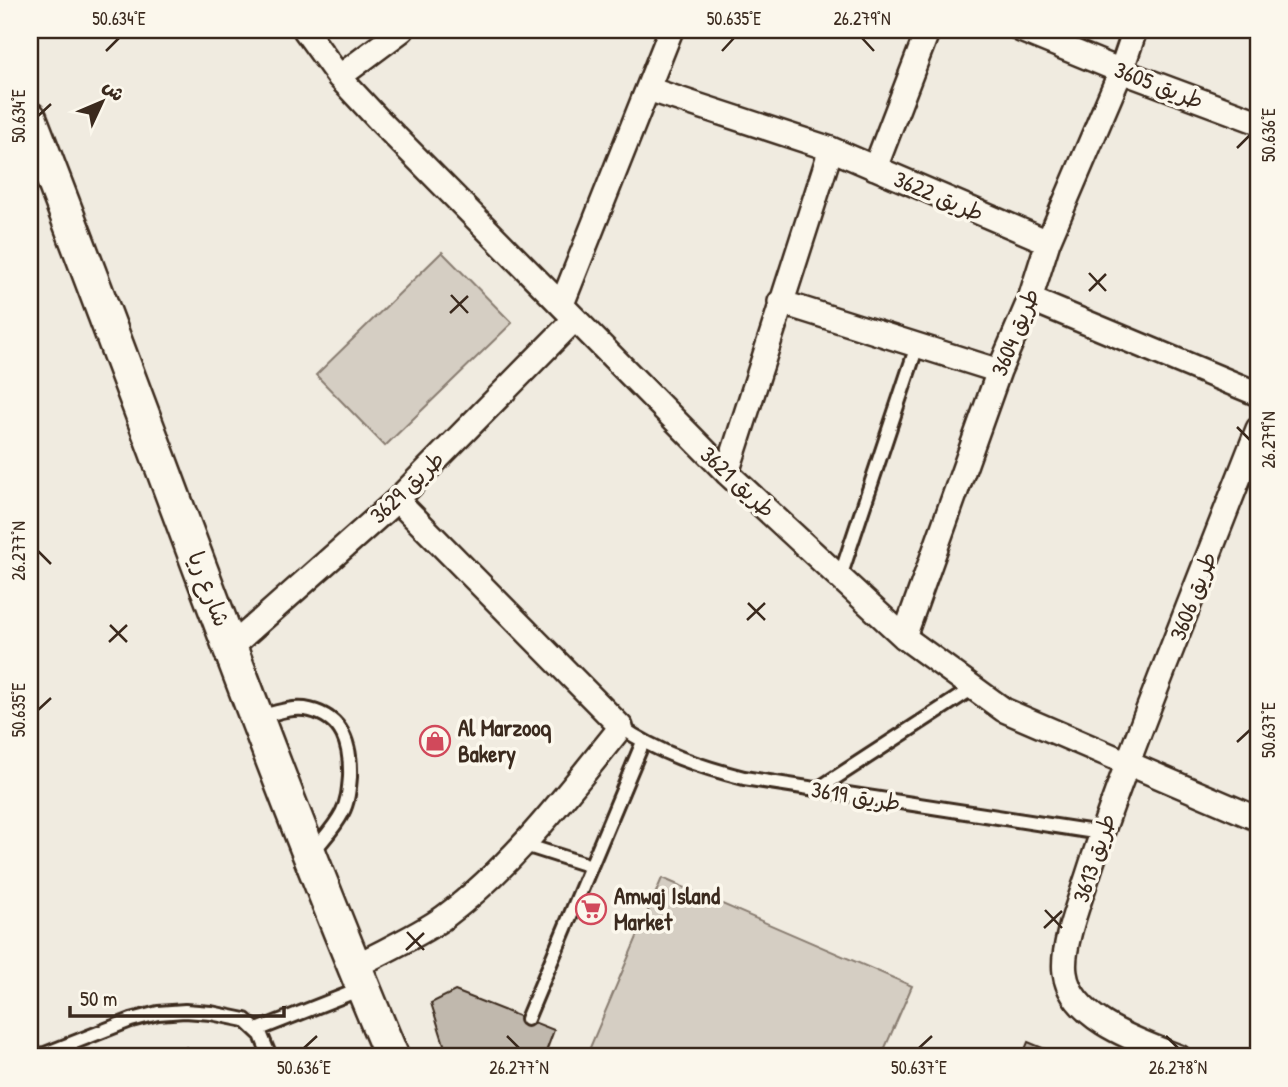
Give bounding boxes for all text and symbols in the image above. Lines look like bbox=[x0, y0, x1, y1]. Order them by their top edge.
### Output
text: 50.634°E bbox=[92, 6, 146, 31]
text: 50.635°E bbox=[707, 6, 761, 31]
text: 26.279°N bbox=[833, 6, 891, 31]
street label: طريق 3605 bbox=[1110, 53, 1208, 116]
north arrow bbox=[66, 66, 136, 136]
text: ش bbox=[98, 74, 131, 107]
text: 50.634°E bbox=[6, 89, 31, 143]
text: 50.636°E bbox=[1256, 108, 1281, 162]
street label: طريق 3622 bbox=[890, 163, 989, 228]
street label: طريق 3604 bbox=[983, 283, 1046, 380]
text: 26.279°N bbox=[1256, 411, 1281, 469]
street label: طريق 3621 bbox=[694, 439, 783, 524]
street label: طريق 3629 bbox=[363, 443, 451, 530]
text: 26.277°N bbox=[6, 521, 31, 581]
street label: شارع ريا bbox=[180, 547, 238, 631]
street label: طريق 3606 bbox=[1161, 547, 1224, 645]
text: 50.635°E bbox=[6, 683, 31, 737]
text: 50.637°E bbox=[1256, 702, 1281, 758]
place label: Al Marzooq Bakery bbox=[458, 712, 552, 770]
shop icon: Al Marzooq Bakery bbox=[418, 724, 452, 758]
street label: طريق 3619 bbox=[809, 773, 903, 818]
street label: طريق 3613 bbox=[1065, 809, 1122, 906]
place label: Amwaj Island Market bbox=[614, 880, 720, 937]
supermarket icon: Amwaj Island Market bbox=[574, 892, 608, 926]
scale bar bbox=[70, 975, 284, 1019]
text: 50 m bbox=[80, 984, 117, 1013]
text: 50.636°E bbox=[277, 1055, 331, 1080]
text: 26.277°N bbox=[489, 1055, 549, 1080]
text: 50.637°E bbox=[891, 1055, 947, 1080]
text: 26.278°N bbox=[1149, 1055, 1207, 1080]

